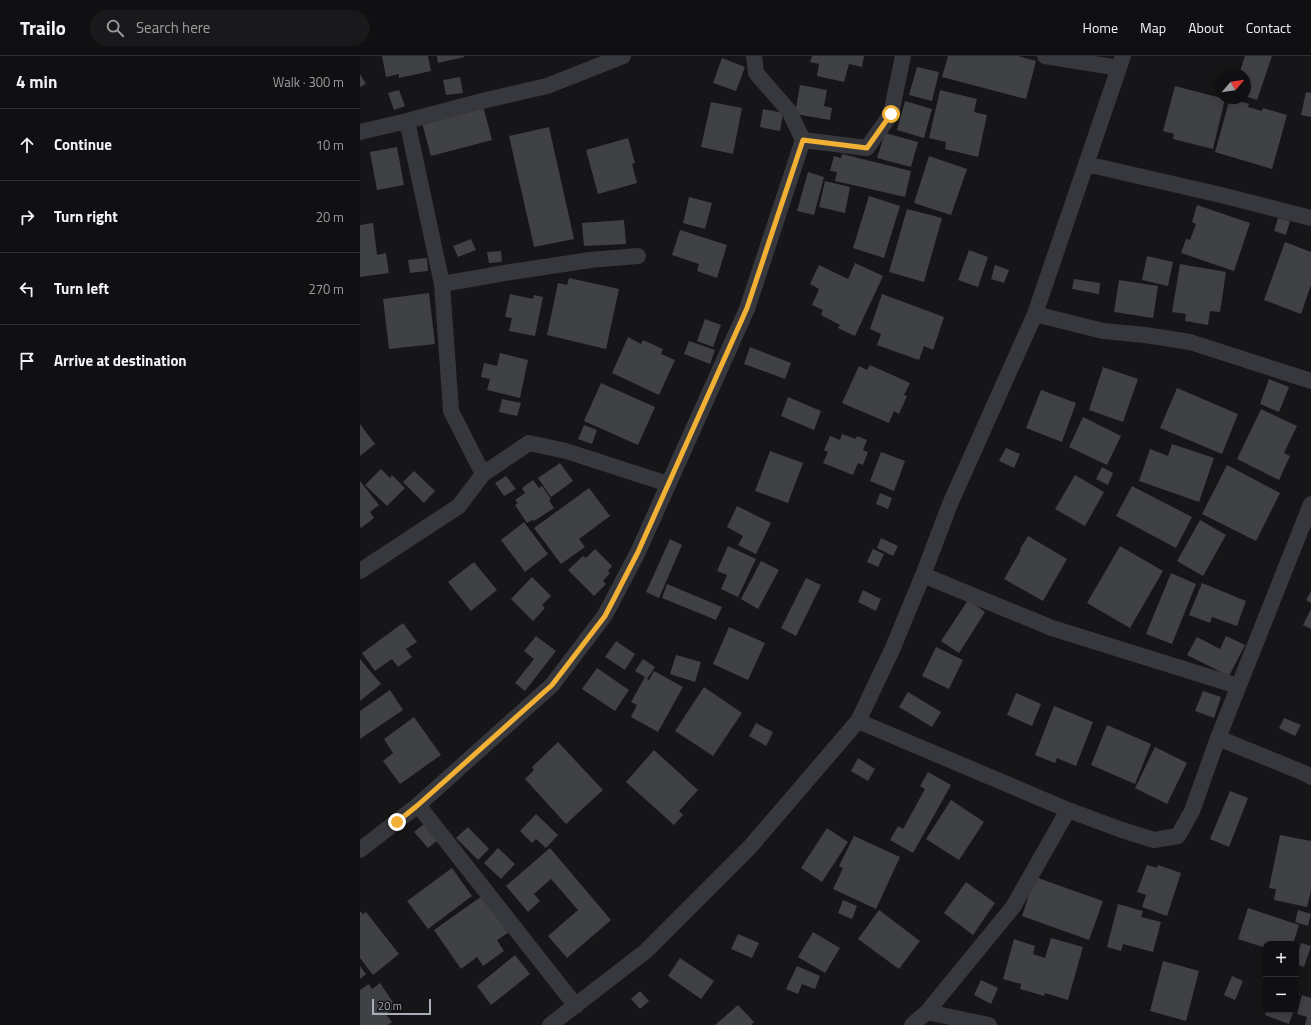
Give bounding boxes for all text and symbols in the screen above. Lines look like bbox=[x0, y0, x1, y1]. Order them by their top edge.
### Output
search box bbox=[90, 10, 370, 46]
text: Trailo bbox=[20, 13, 66, 42]
text: Search here bbox=[136, 16, 210, 39]
icon: search bbox=[104, 17, 126, 39]
text: Home bbox=[1083, 17, 1118, 38]
text: Map bbox=[1140, 17, 1166, 38]
text: About bbox=[1188, 17, 1224, 38]
text: Contact bbox=[1246, 17, 1291, 38]
north arrow bbox=[1215, 68, 1251, 104]
text: 4 min bbox=[16, 69, 57, 95]
text: Walk · 300 m bbox=[273, 72, 344, 92]
route start bbox=[882, 105, 900, 123]
text: Continue bbox=[54, 133, 112, 156]
icon: ahead bbox=[16, 134, 38, 156]
text: 10 m bbox=[316, 135, 344, 155]
text: Turn right bbox=[54, 205, 118, 228]
icon: right bbox=[16, 206, 38, 228]
text: 20 m bbox=[316, 207, 344, 227]
text: Turn left bbox=[54, 277, 109, 300]
icon: left bbox=[16, 278, 38, 300]
text: 270 m bbox=[308, 279, 344, 299]
text: Arrive at destination bbox=[54, 349, 187, 372]
icon: arrive bbox=[16, 350, 38, 372]
route end bbox=[388, 813, 406, 831]
map controls bbox=[1263, 941, 1299, 1013]
button: + bbox=[1263, 941, 1299, 977]
button: − bbox=[1263, 977, 1299, 1013]
scale bar bbox=[372, 997, 431, 1016]
text: 20 m bbox=[378, 998, 402, 1014]

